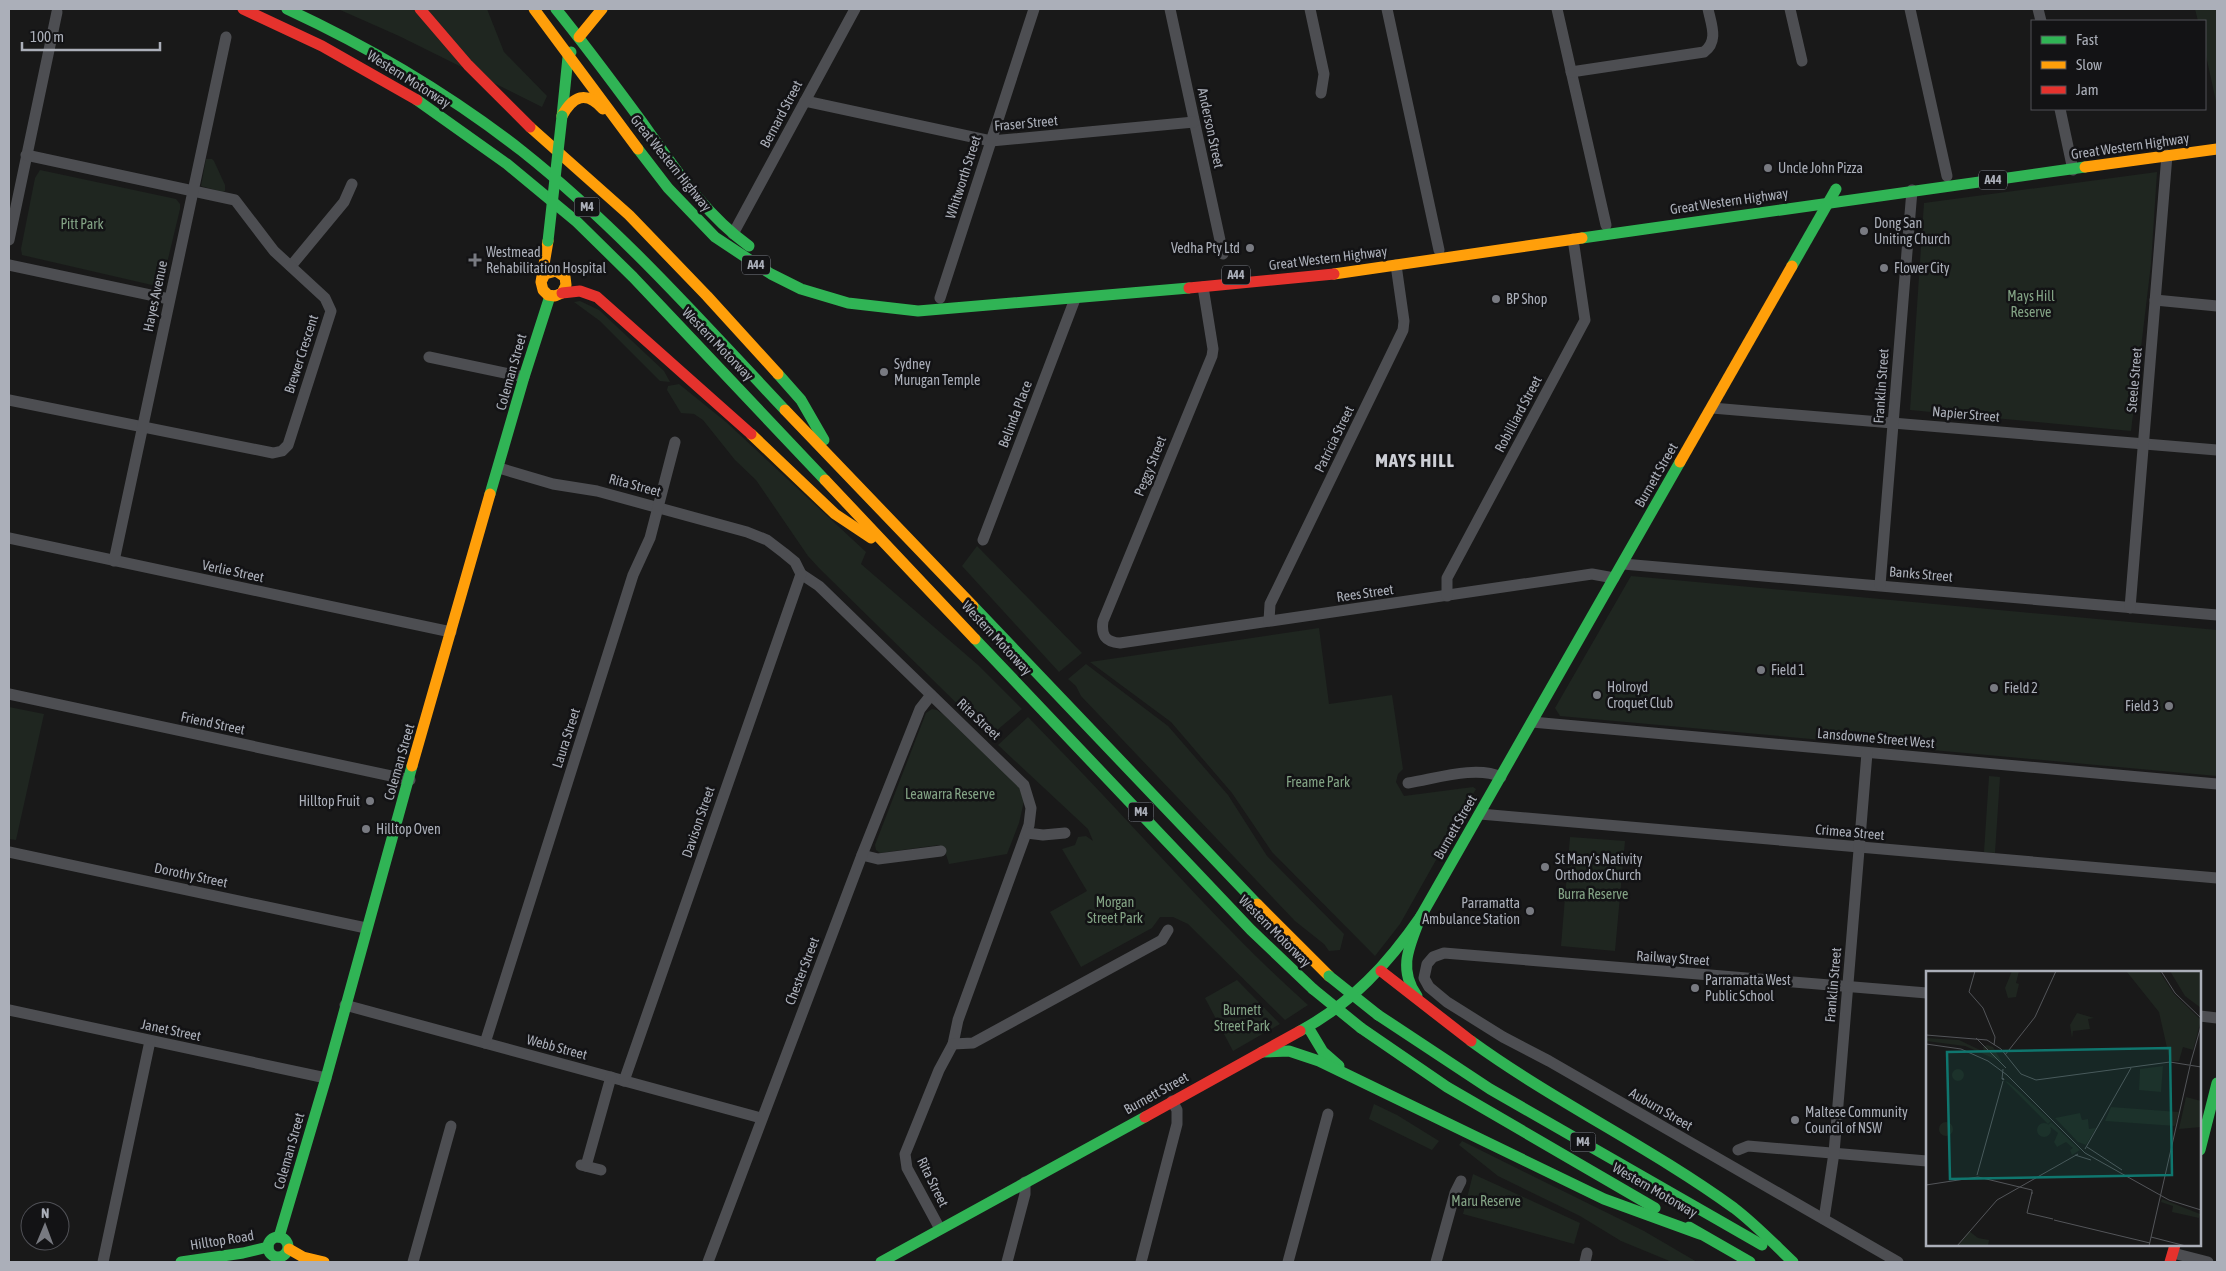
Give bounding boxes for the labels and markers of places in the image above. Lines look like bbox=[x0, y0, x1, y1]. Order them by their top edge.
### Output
place label: Uncle John Pizza bbox=[1778, 160, 1863, 176]
marker: Uncle John Pizza bbox=[1762, 162, 1774, 174]
place label: Dong San Uniting Church bbox=[1874, 215, 1950, 247]
marker: Dong San Uniting Church bbox=[1858, 225, 1870, 237]
place label: Vedha Pty Ltd bbox=[1171, 240, 1240, 256]
marker: Vedha Pty Ltd bbox=[1244, 242, 1256, 254]
place label: Westmead Rehabilitation Hospital bbox=[486, 244, 607, 276]
marker: Westmead Rehabilitation Hospital bbox=[468, 253, 482, 267]
place label: Flower City bbox=[1894, 260, 1950, 276]
marker: Flower City bbox=[1878, 262, 1890, 274]
place label: BP Shop bbox=[1506, 291, 1548, 307]
marker: BP Shop bbox=[1490, 293, 1502, 305]
place label: Sydney Murugan Temple bbox=[894, 356, 980, 388]
marker: Sydney Murugan Temple bbox=[878, 366, 890, 378]
place label: Field 1 bbox=[1771, 662, 1805, 678]
marker: Field 1 bbox=[1755, 664, 1767, 676]
place label: Holroyd Croquet Club bbox=[1607, 679, 1673, 711]
place label: Field 2 bbox=[2004, 680, 2038, 696]
marker: Field 2 bbox=[1988, 682, 2000, 694]
marker: Holroyd Croquet Club bbox=[1591, 689, 1603, 701]
place label: Field 3 bbox=[2125, 698, 2159, 714]
marker: Field 3 bbox=[2163, 700, 2175, 712]
place label: Hilltop Fruit bbox=[299, 793, 360, 809]
marker: Hilltop Fruit bbox=[364, 795, 376, 807]
place label: Hilltop Oven bbox=[376, 821, 441, 837]
marker: Hilltop Oven bbox=[360, 823, 372, 835]
place label: St Mary's Nativity Orthodox Church bbox=[1555, 851, 1643, 883]
marker: St Mary's Nativity Orthodox Church bbox=[1539, 861, 1551, 873]
place label: Parramatta Ambulance Station bbox=[1422, 895, 1520, 927]
marker: Parramatta Ambulance Station bbox=[1524, 905, 1536, 917]
place label: Parramatta West Public School bbox=[1705, 972, 1791, 1004]
marker: Parramatta West Public School bbox=[1689, 982, 1701, 994]
place label: Maltese Community Council of NSW bbox=[1805, 1104, 1908, 1136]
marker: Maltese Community Council of NSW bbox=[1789, 1114, 1801, 1126]

